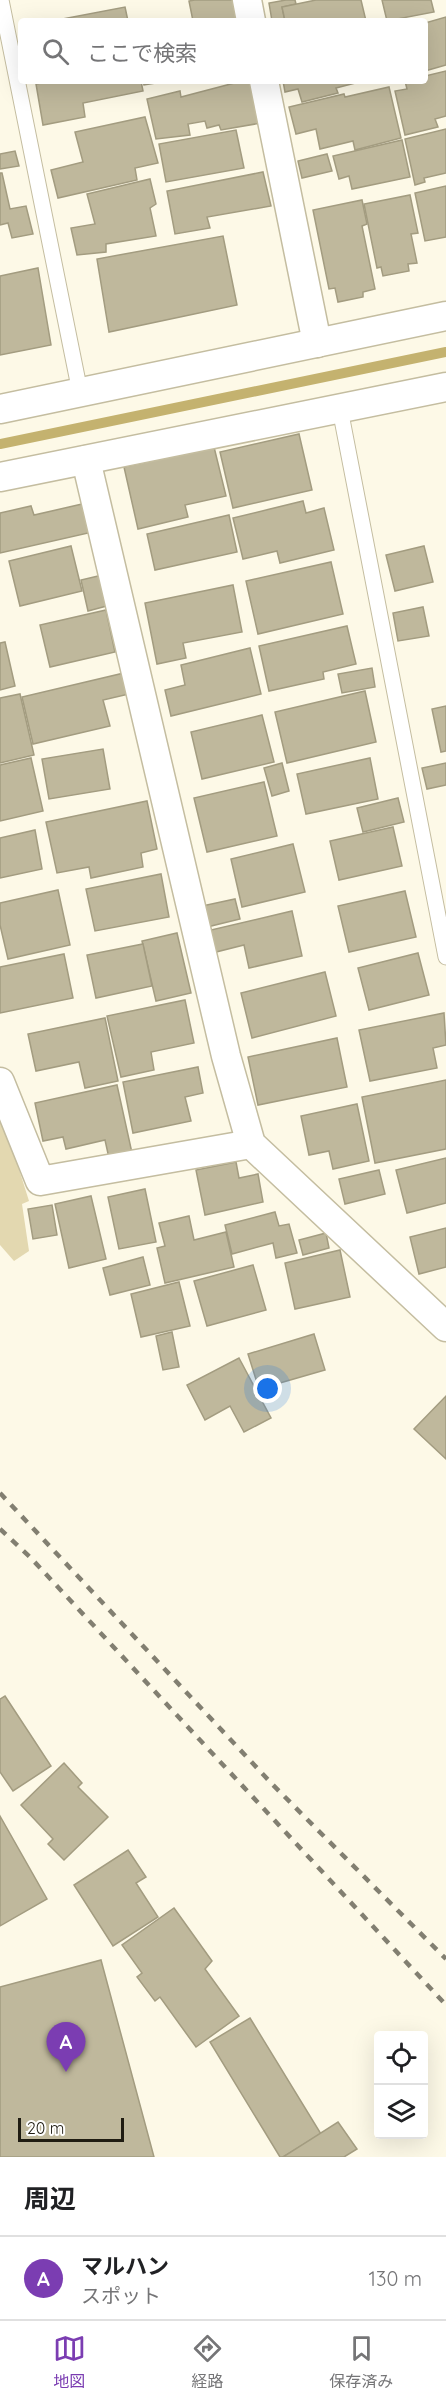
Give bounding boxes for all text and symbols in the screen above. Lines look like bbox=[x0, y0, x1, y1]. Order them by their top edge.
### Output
search box bbox=[18, 18, 428, 84]
icon: search bbox=[39, 35, 72, 68]
text: ここで検索 bbox=[87, 39, 197, 67]
your location bbox=[253, 1374, 282, 1403]
pin: A bbox=[46, 2022, 86, 2072]
map controls bbox=[374, 2031, 428, 2139]
button: locate bbox=[374, 2031, 428, 2085]
button: layers bbox=[374, 2085, 428, 2139]
scale bar bbox=[18, 2115, 124, 2142]
text: 20 m bbox=[27, 2118, 64, 2138]
text: 周辺 bbox=[24, 2182, 76, 2215]
text: マルハン bbox=[81, 2252, 169, 2280]
text: A bbox=[37, 2266, 50, 2291]
text: 130 m bbox=[369, 2266, 422, 2291]
text: スポット bbox=[81, 2283, 161, 2308]
tab: 地図 bbox=[53, 2332, 86, 2392]
tab: 経路 bbox=[191, 2332, 224, 2392]
tab: 保存済み bbox=[329, 2332, 393, 2392]

